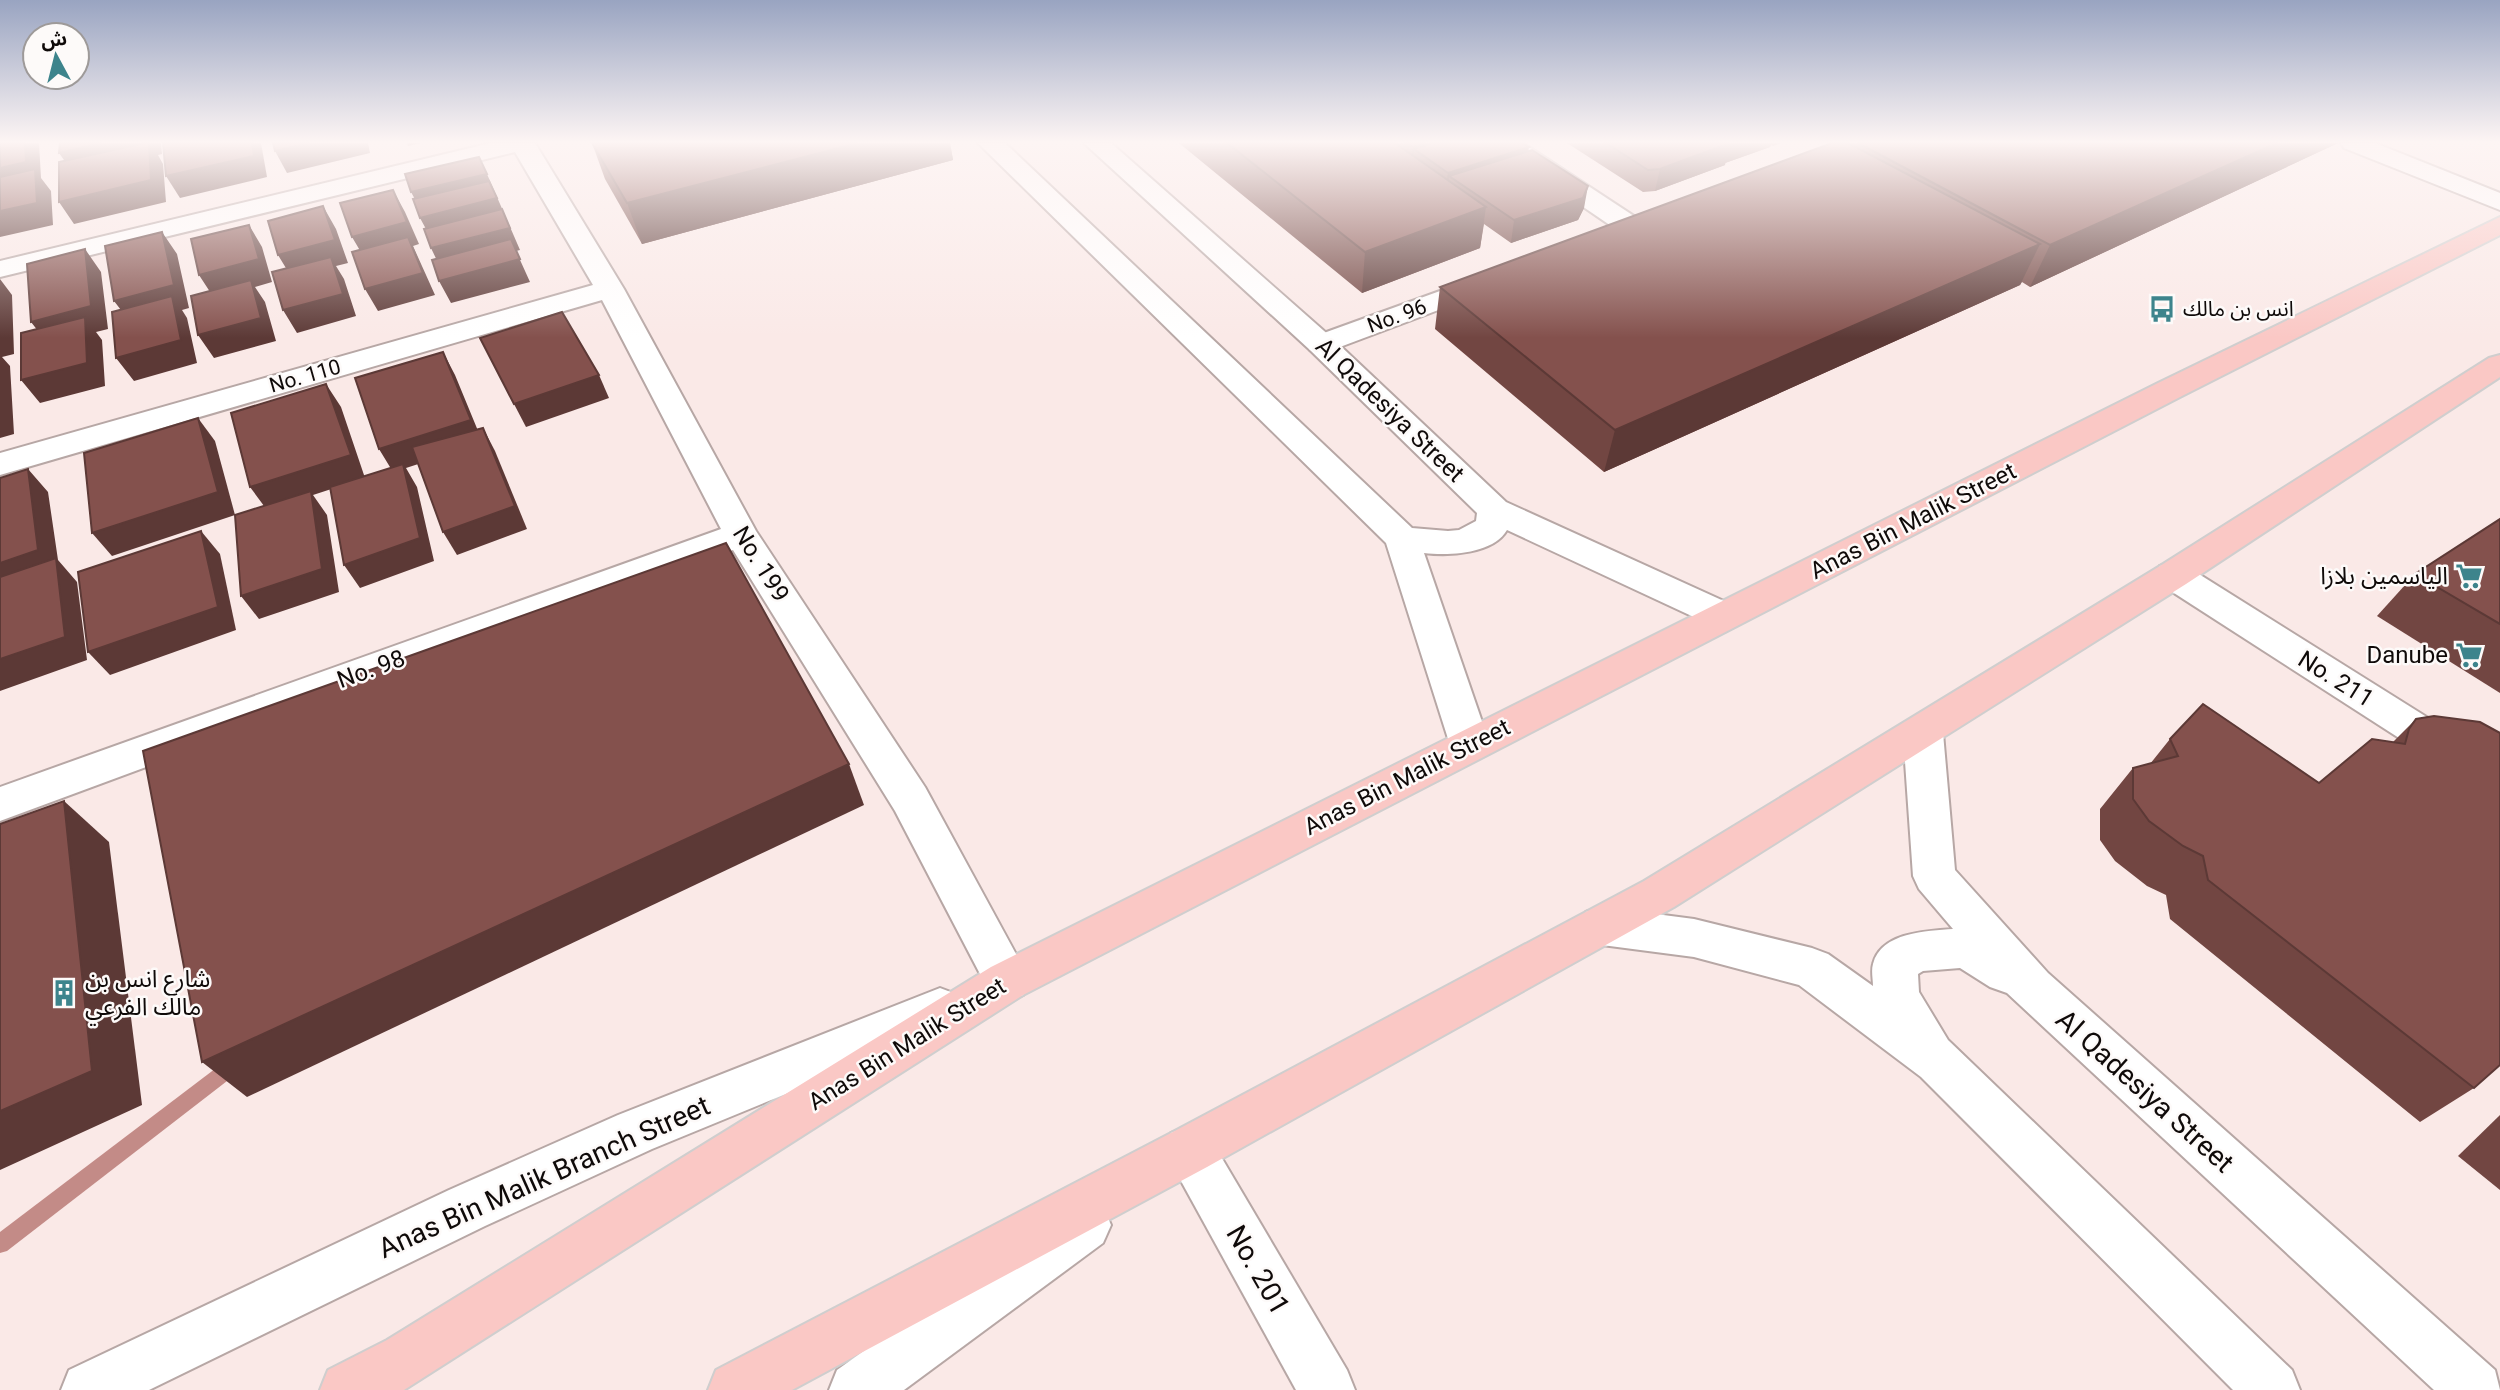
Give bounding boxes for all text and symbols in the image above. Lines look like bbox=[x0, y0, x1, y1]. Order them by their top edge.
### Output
north arrow bbox=[21, 21, 91, 91]
text: ش bbox=[40, 27, 68, 53]
street label: No. 96 bbox=[1364, 294, 1430, 338]
bus stop icon: انس بن مالك bbox=[2147, 294, 2177, 324]
place label: انس بن مالك bbox=[2183, 297, 2294, 321]
street label: Al Qadesiya Street bbox=[1310, 332, 1470, 488]
street label: No. 110 bbox=[267, 354, 343, 398]
street label: Anas Bin Malik Street bbox=[1805, 457, 2021, 585]
street label: No. 199 bbox=[727, 521, 795, 607]
supermarket icon: الياسمين بلازا bbox=[2454, 561, 2484, 591]
place label: الياسمين بلازا bbox=[2320, 562, 2448, 590]
supermarket icon: Danube bbox=[2454, 640, 2484, 670]
place label: Danube bbox=[2367, 641, 2448, 669]
street label: No. 98 bbox=[333, 644, 409, 694]
street label: No. 211 bbox=[2293, 645, 2379, 713]
street label: Anas Bin Malik Street bbox=[1299, 713, 1515, 841]
place label: شارع انس بن مالك الفرعي bbox=[85, 965, 210, 1026]
street label: Anas Bin Malik Street bbox=[803, 972, 1011, 1116]
building icon: شارع انس بن مالك الفرعي bbox=[49, 978, 79, 1008]
street label: Al Qadesiya Street bbox=[2049, 1003, 2241, 1179]
street label: Anas Bin Malik Branch Street bbox=[373, 1089, 715, 1265]
street label: No. 201 bbox=[1219, 1220, 1297, 1320]

